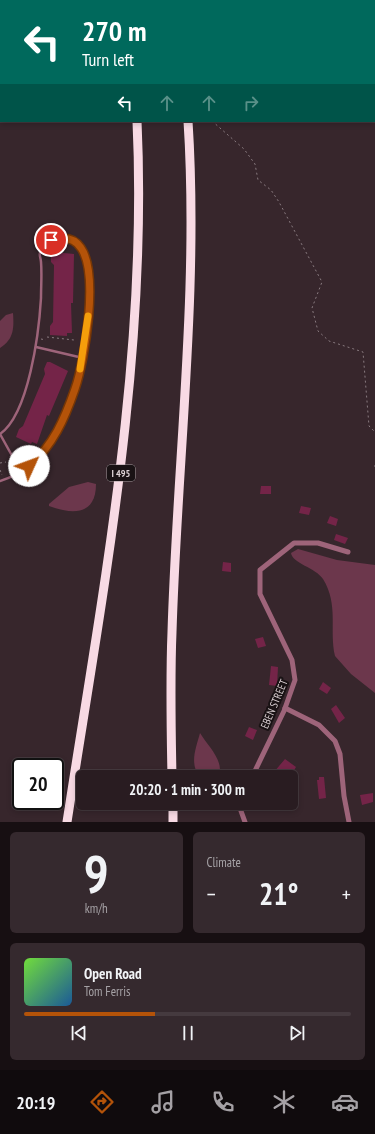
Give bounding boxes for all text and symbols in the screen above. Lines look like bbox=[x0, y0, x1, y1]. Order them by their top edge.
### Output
text: 270 m bbox=[82, 12, 146, 49]
icon: left bbox=[16, 16, 68, 68]
text: Turn left bbox=[82, 48, 134, 71]
icon: left bbox=[114, 92, 136, 114]
icon: ahead bbox=[156, 92, 178, 114]
icon: ahead bbox=[198, 92, 220, 114]
icon: right bbox=[240, 92, 262, 114]
pin bbox=[34, 223, 68, 257]
icon: arrive bbox=[40, 229, 62, 251]
position arrow bbox=[8, 445, 50, 487]
road number: I 495 bbox=[107, 465, 135, 481]
street label: EBEN STREET bbox=[257, 677, 291, 731]
speed limit sign: 20 bbox=[12, 758, 64, 810]
text: 20:20 · 1 min · 300 m bbox=[129, 780, 245, 799]
text: 9 bbox=[84, 840, 109, 907]
text: Climate bbox=[207, 854, 241, 871]
text: 21° bbox=[259, 874, 299, 913]
text: − bbox=[207, 880, 216, 908]
text: + bbox=[342, 880, 351, 908]
text: km/h bbox=[85, 900, 108, 917]
text: Open Road bbox=[84, 964, 142, 983]
text: Tom Ferris bbox=[84, 983, 130, 1000]
icon: previous bbox=[68, 1022, 90, 1044]
icon: pause bbox=[177, 1022, 199, 1044]
icon: next bbox=[286, 1022, 308, 1044]
icon: directions bbox=[88, 1088, 116, 1116]
icon: music bbox=[149, 1088, 177, 1116]
icon: phone bbox=[209, 1088, 237, 1116]
icon: climate bbox=[270, 1088, 298, 1116]
icon: car bbox=[331, 1088, 359, 1116]
text: 20:19 bbox=[16, 1091, 55, 1114]

